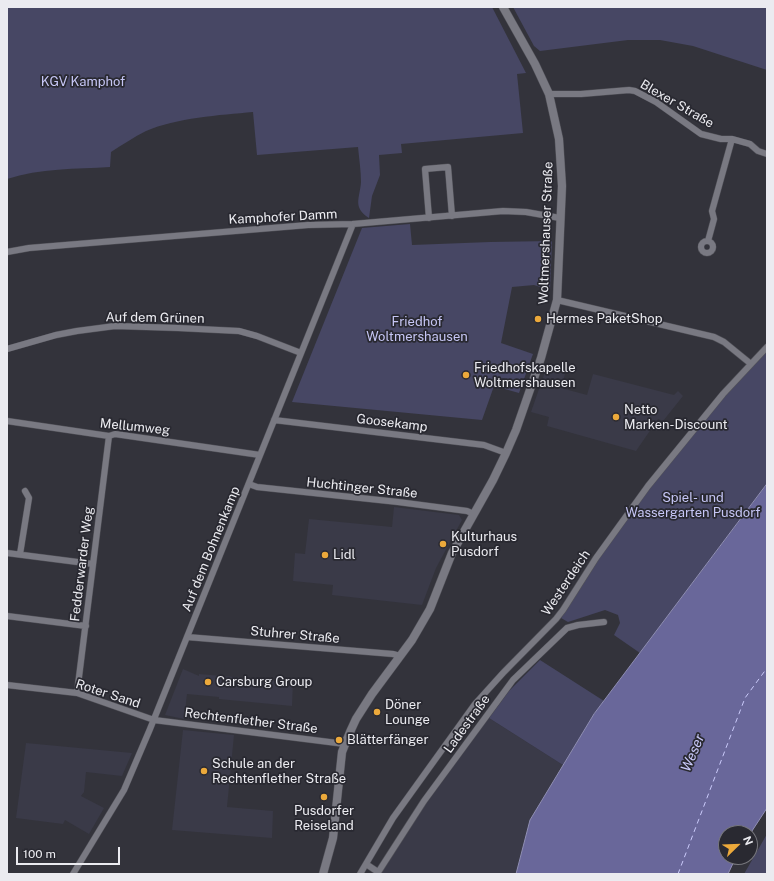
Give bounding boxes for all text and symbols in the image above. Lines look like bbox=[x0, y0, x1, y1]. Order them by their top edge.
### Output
park label: KGV Kamphof bbox=[41, 74, 125, 90]
street label: Blexer Straße bbox=[637, 77, 717, 131]
street label: Woltmershauser Straße bbox=[536, 161, 556, 305]
street label: Kamphofer Damm bbox=[228, 206, 338, 228]
street label: Auf dem Grünen bbox=[105, 309, 205, 327]
place label: Hermes PaketShop bbox=[546, 311, 662, 327]
park label: Friedhof Woltmershausen bbox=[366, 314, 468, 345]
marker: Hermes PaketShop bbox=[533, 314, 543, 324]
place label: Friedhofskapelle Woltmershausen bbox=[474, 360, 576, 391]
marker: Friedhofskapelle Woltmershausen bbox=[461, 370, 471, 380]
place label: Netto Marken-Discount bbox=[624, 402, 728, 433]
street label: Goosekamp bbox=[356, 411, 428, 435]
marker: Netto Marken-Discount bbox=[611, 412, 621, 422]
street label: Mellumweg bbox=[99, 416, 171, 438]
street label: Huchtinger Straße bbox=[306, 474, 418, 502]
street label: Auf dem Bohnenkamp bbox=[179, 484, 243, 614]
park label: Spiel- und Wassergarten Pusdorf bbox=[625, 490, 761, 521]
street label: Fedderwarder Weg bbox=[67, 506, 97, 622]
place label: Kulturhaus Pusdorf bbox=[451, 529, 517, 560]
marker: Kulturhaus Pusdorf bbox=[438, 539, 448, 549]
place label: Lidl bbox=[333, 547, 356, 563]
street label: Westerdeich bbox=[538, 547, 594, 619]
marker: Lidl bbox=[320, 550, 330, 560]
street label: Stuhrer Straße bbox=[250, 623, 340, 647]
place label: Carsburg Group bbox=[216, 674, 312, 690]
street label: Roter Sand bbox=[74, 676, 142, 712]
marker: Carsburg Group bbox=[203, 677, 213, 687]
street label: Ladestraße bbox=[441, 692, 493, 756]
place label: Döner Lounge bbox=[385, 697, 430, 728]
street label: Rechtenflether Straße bbox=[183, 705, 319, 737]
marker: Döner Lounge bbox=[372, 707, 382, 717]
place label: Blätterfänger bbox=[347, 732, 429, 748]
water label: Weser bbox=[678, 732, 708, 774]
marker: Blätterfänger bbox=[334, 735, 344, 745]
place label: Schule an der Rechtenflether Straße bbox=[212, 756, 346, 787]
marker: Schule an der Rechtenflether Straße bbox=[199, 766, 209, 776]
marker: Pusdorfer Reiseland bbox=[319, 792, 329, 802]
place label: Pusdorfer Reiseland bbox=[294, 803, 354, 834]
north arrow bbox=[718, 825, 758, 865]
text: N bbox=[741, 834, 755, 847]
scale bar bbox=[18, 839, 122, 865]
text: 100 m bbox=[23, 847, 56, 861]

